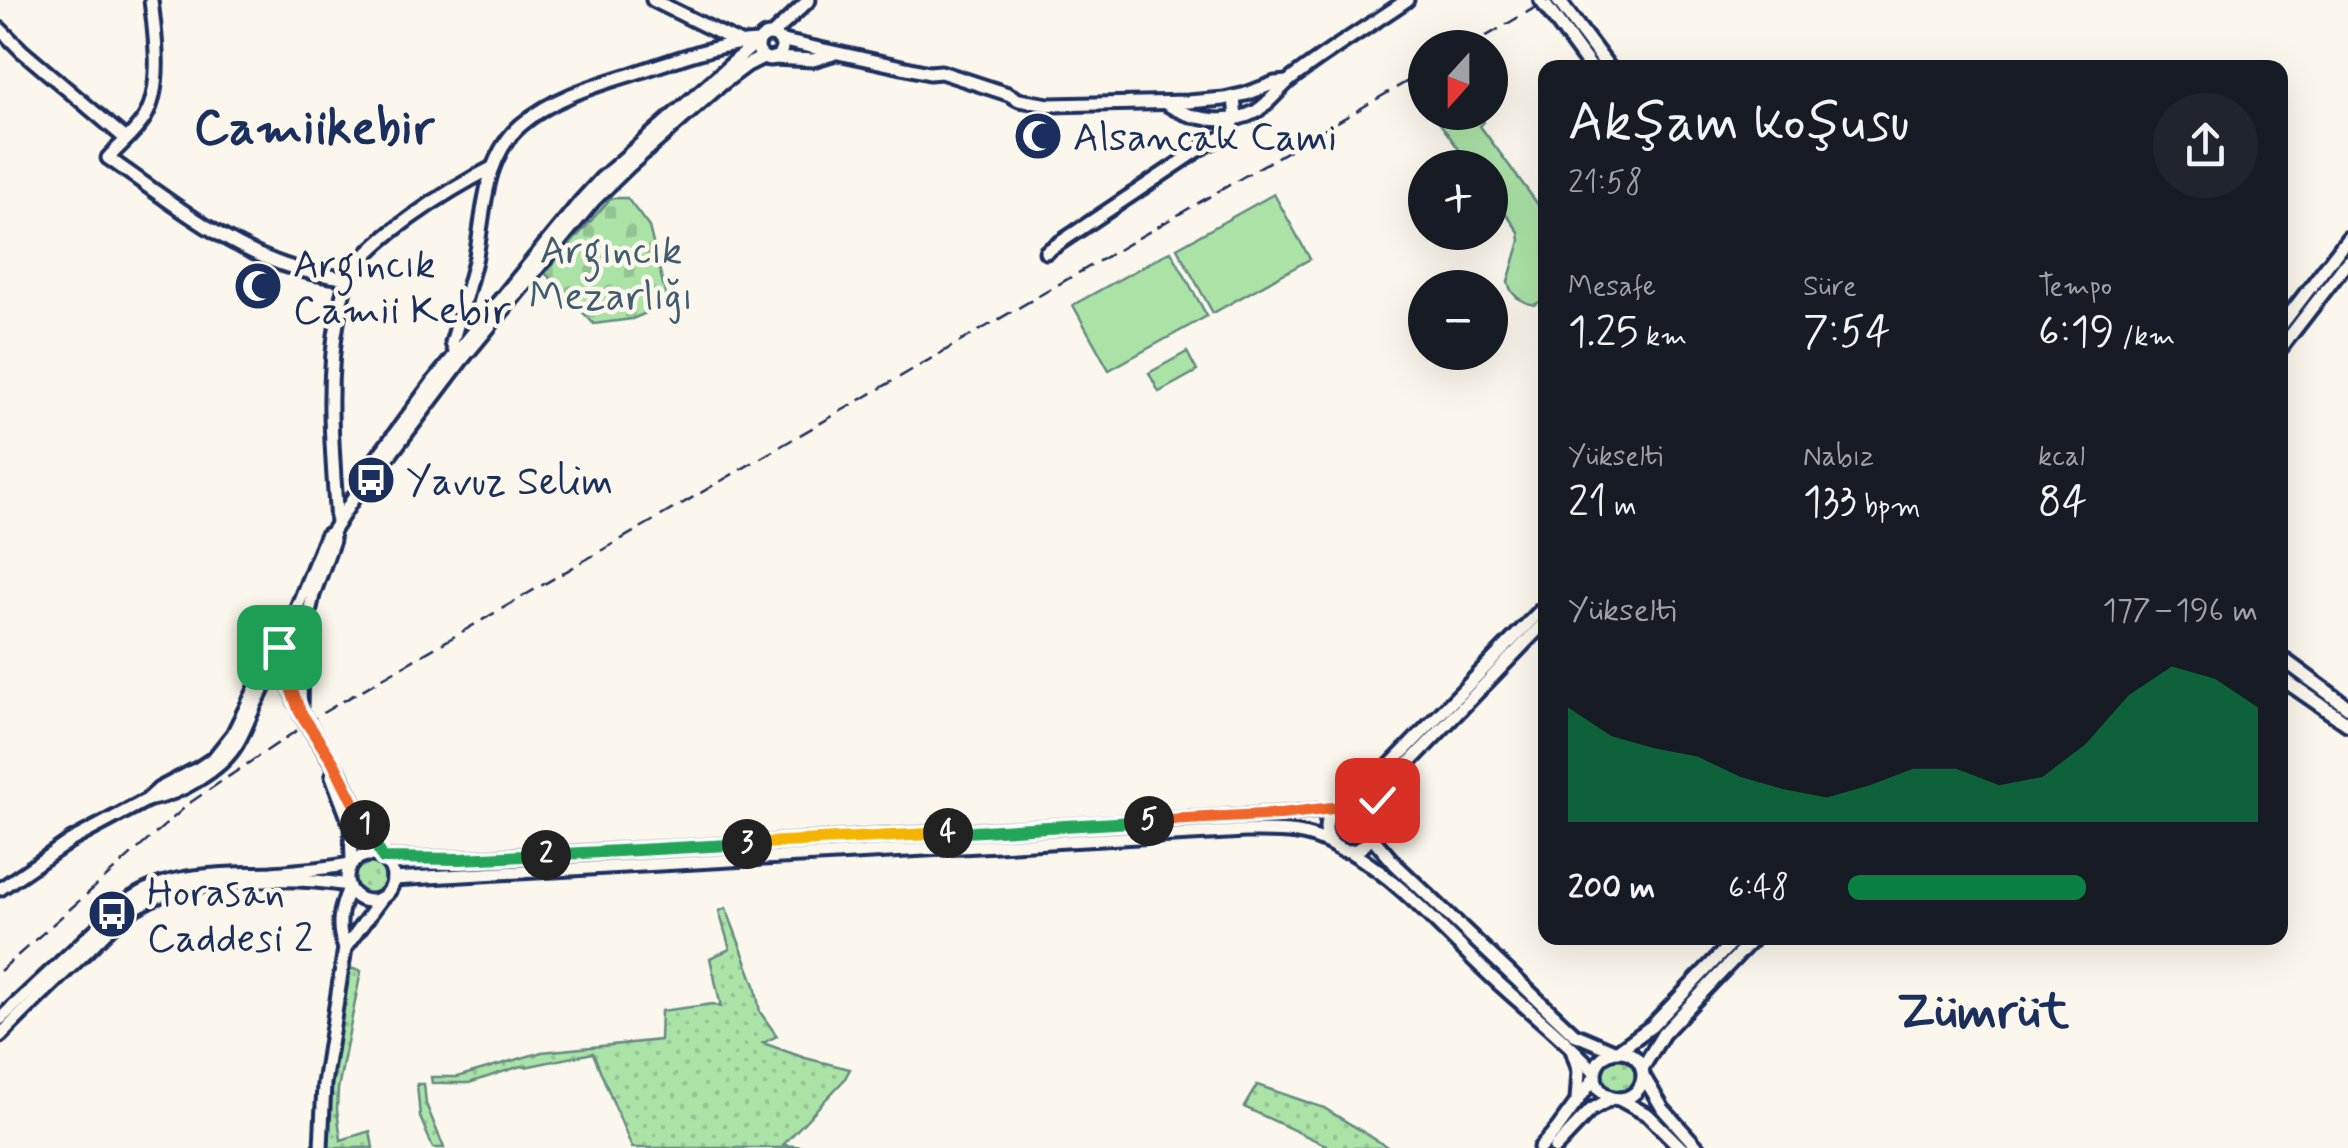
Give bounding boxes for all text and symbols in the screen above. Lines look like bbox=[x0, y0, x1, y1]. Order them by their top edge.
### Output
north arrow bbox=[1408, 30, 1508, 130]
map controls bbox=[1408, 30, 1508, 370]
text: Akşam koşusu bbox=[1568, 88, 1910, 160]
button: share bbox=[2153, 93, 2258, 198]
district label: Camiikebir bbox=[194, 96, 436, 162]
mosque icon: Alsancak Cami bbox=[1012, 110, 1064, 162]
place label: Alsancak Cami bbox=[1073, 113, 1337, 165]
button: + bbox=[1408, 150, 1508, 250]
text: 21:58 bbox=[1568, 162, 1643, 204]
park label: Argıncık Mezarlığı bbox=[529, 226, 693, 324]
place label: Argıncık Camii Kebir bbox=[293, 240, 511, 338]
mosque icon: Argıncık Camii Kebir bbox=[232, 260, 284, 312]
text: Mesafe bbox=[1568, 269, 1656, 306]
text: Süre bbox=[1803, 269, 1857, 306]
text: Tempo bbox=[2038, 269, 2112, 306]
button: − bbox=[1408, 270, 1508, 370]
text: 1.25 bbox=[1568, 306, 1638, 361]
text: 7:54 bbox=[1803, 306, 1890, 361]
text: 6:19 bbox=[2038, 306, 2115, 361]
text: km bbox=[1638, 319, 1687, 356]
text: /km bbox=[2115, 319, 2175, 356]
text: Yükselti bbox=[1568, 439, 1663, 476]
text: Nabız bbox=[1803, 439, 1874, 476]
text: kcal bbox=[2038, 439, 2085, 476]
bus stop icon: Yavuz Selim bbox=[345, 454, 397, 506]
place label: Yavuz Selim bbox=[406, 457, 613, 509]
text: 21 bbox=[1568, 476, 1607, 531]
text: 133 bbox=[1803, 476, 1857, 531]
text: 84 bbox=[2038, 476, 2087, 531]
text: m bbox=[1607, 489, 1637, 526]
text: bpm bbox=[1857, 489, 1921, 526]
text: Yükselti bbox=[1568, 590, 1676, 632]
text: 177–196 m bbox=[2103, 590, 2258, 632]
pin bbox=[237, 605, 322, 690]
icon: arrive bbox=[252, 620, 307, 675]
pin bbox=[1335, 758, 1420, 843]
icon: check bbox=[1350, 773, 1405, 828]
pin: 5 bbox=[1124, 796, 1174, 846]
pin: 1 bbox=[340, 800, 390, 850]
text: 5 bbox=[1141, 802, 1157, 839]
text: 1 bbox=[359, 806, 371, 843]
pin: 4 bbox=[923, 808, 973, 858]
text: 4 bbox=[940, 814, 956, 851]
pin: 3 bbox=[722, 819, 772, 869]
text: 3 bbox=[741, 825, 753, 862]
pin: 2 bbox=[521, 830, 571, 880]
text: 2 bbox=[539, 836, 553, 873]
text: 200 m bbox=[1568, 867, 1655, 909]
text: 6:48 bbox=[1728, 867, 1789, 909]
place label: Horasan Caddesi 2 bbox=[147, 868, 313, 966]
bus stop icon: Horasan Caddesi 2 bbox=[86, 888, 138, 940]
district label: Zümrüt bbox=[1897, 980, 2070, 1046]

